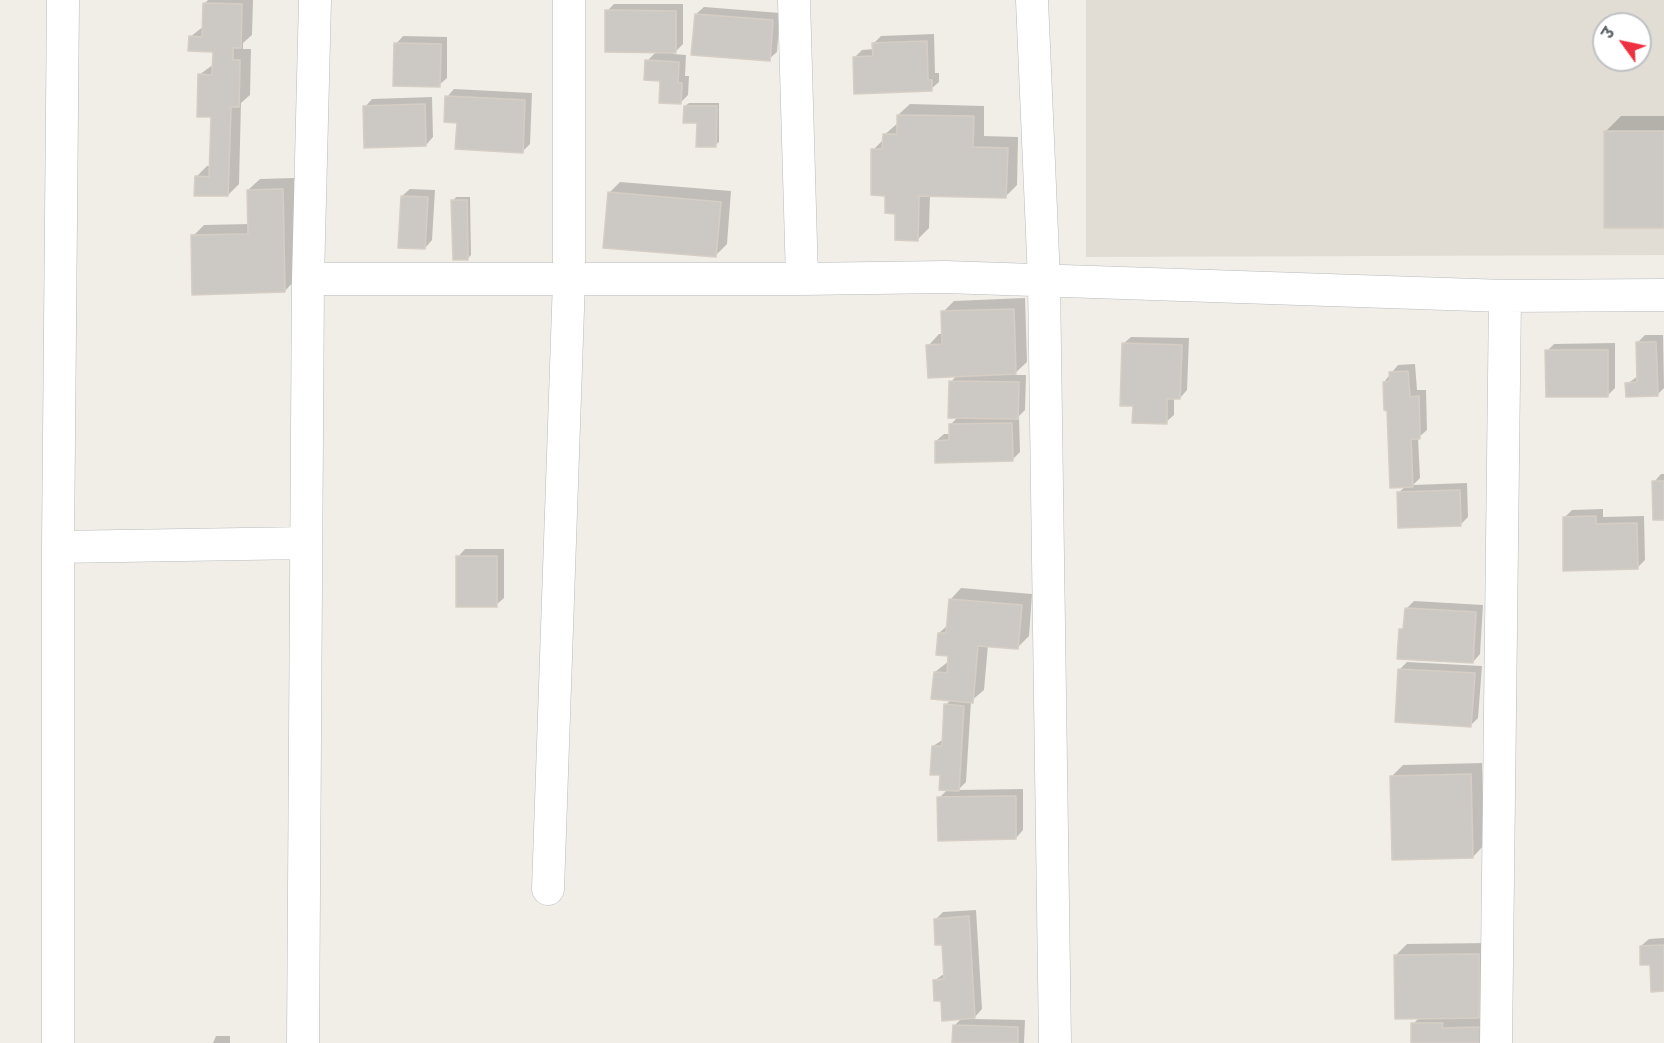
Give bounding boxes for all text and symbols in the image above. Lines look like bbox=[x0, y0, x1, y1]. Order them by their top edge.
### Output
north arrow bbox=[1592, 12, 1652, 72]
text: उ bbox=[1596, 23, 1620, 43]

